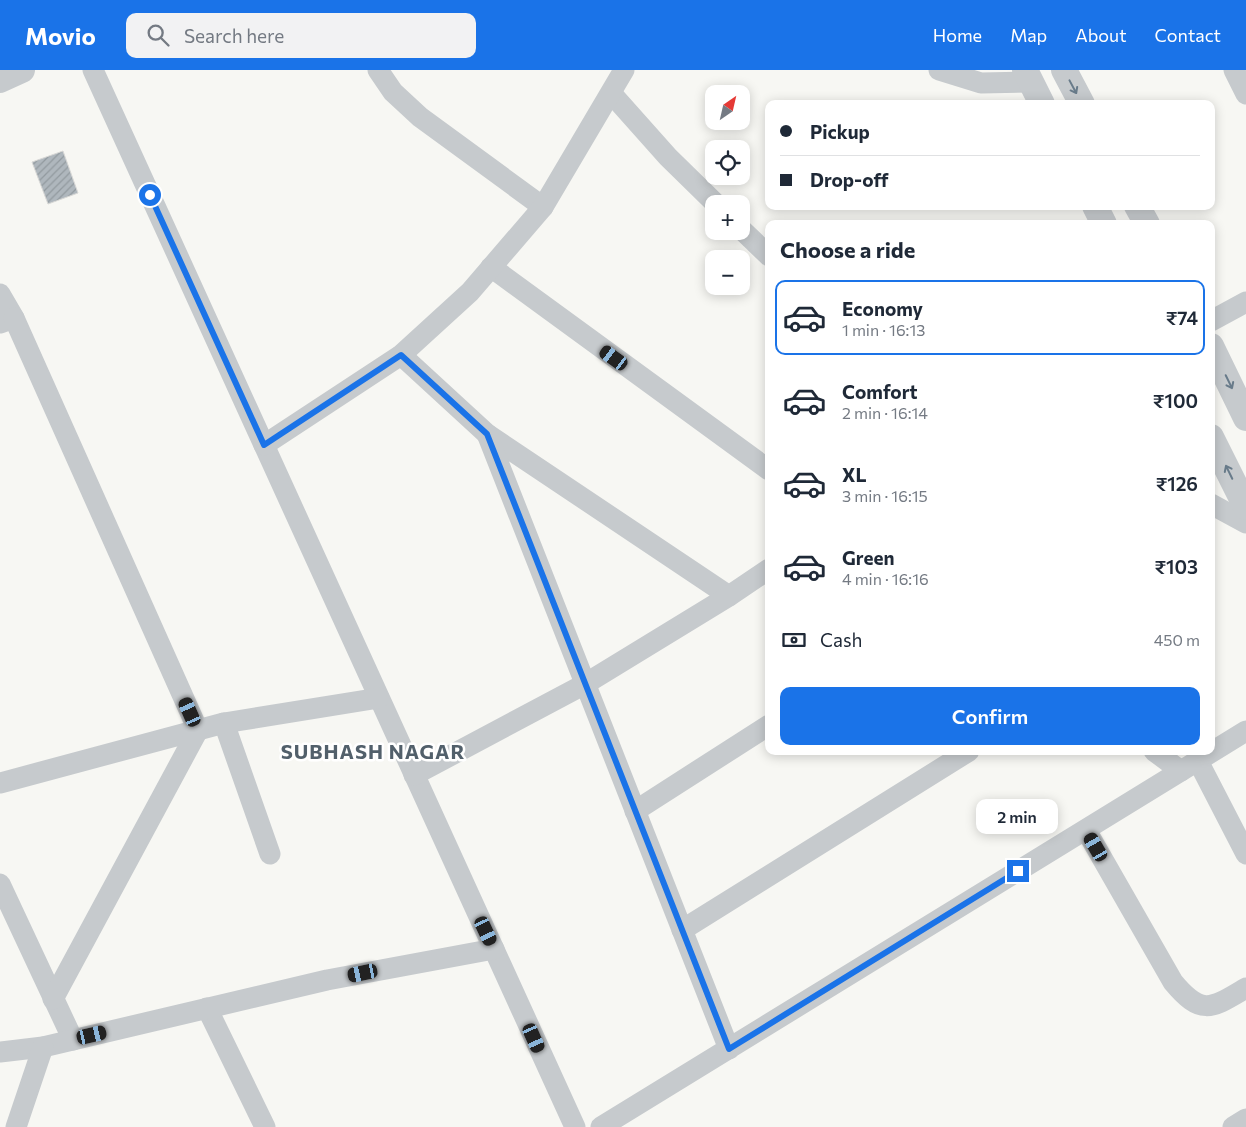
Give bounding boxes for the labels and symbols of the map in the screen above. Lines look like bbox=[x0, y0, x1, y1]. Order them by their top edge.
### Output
one-way arrow bbox=[1069, 79, 1078, 94]
north arrow bbox=[705, 85, 750, 130]
route start bbox=[139, 184, 161, 206]
car bbox=[597, 343, 630, 373]
one-way arrow bbox=[1224, 374, 1234, 389]
one-way arrow bbox=[1224, 465, 1233, 480]
car bbox=[177, 695, 202, 729]
district label: SUBHASH NAGAR bbox=[281, 739, 465, 763]
callout: 2 min bbox=[977, 798, 1059, 834]
car bbox=[1082, 830, 1109, 864]
route end bbox=[1007, 860, 1029, 882]
car bbox=[472, 914, 499, 948]
car bbox=[346, 963, 379, 983]
car bbox=[521, 1021, 546, 1055]
car bbox=[75, 1024, 108, 1046]

